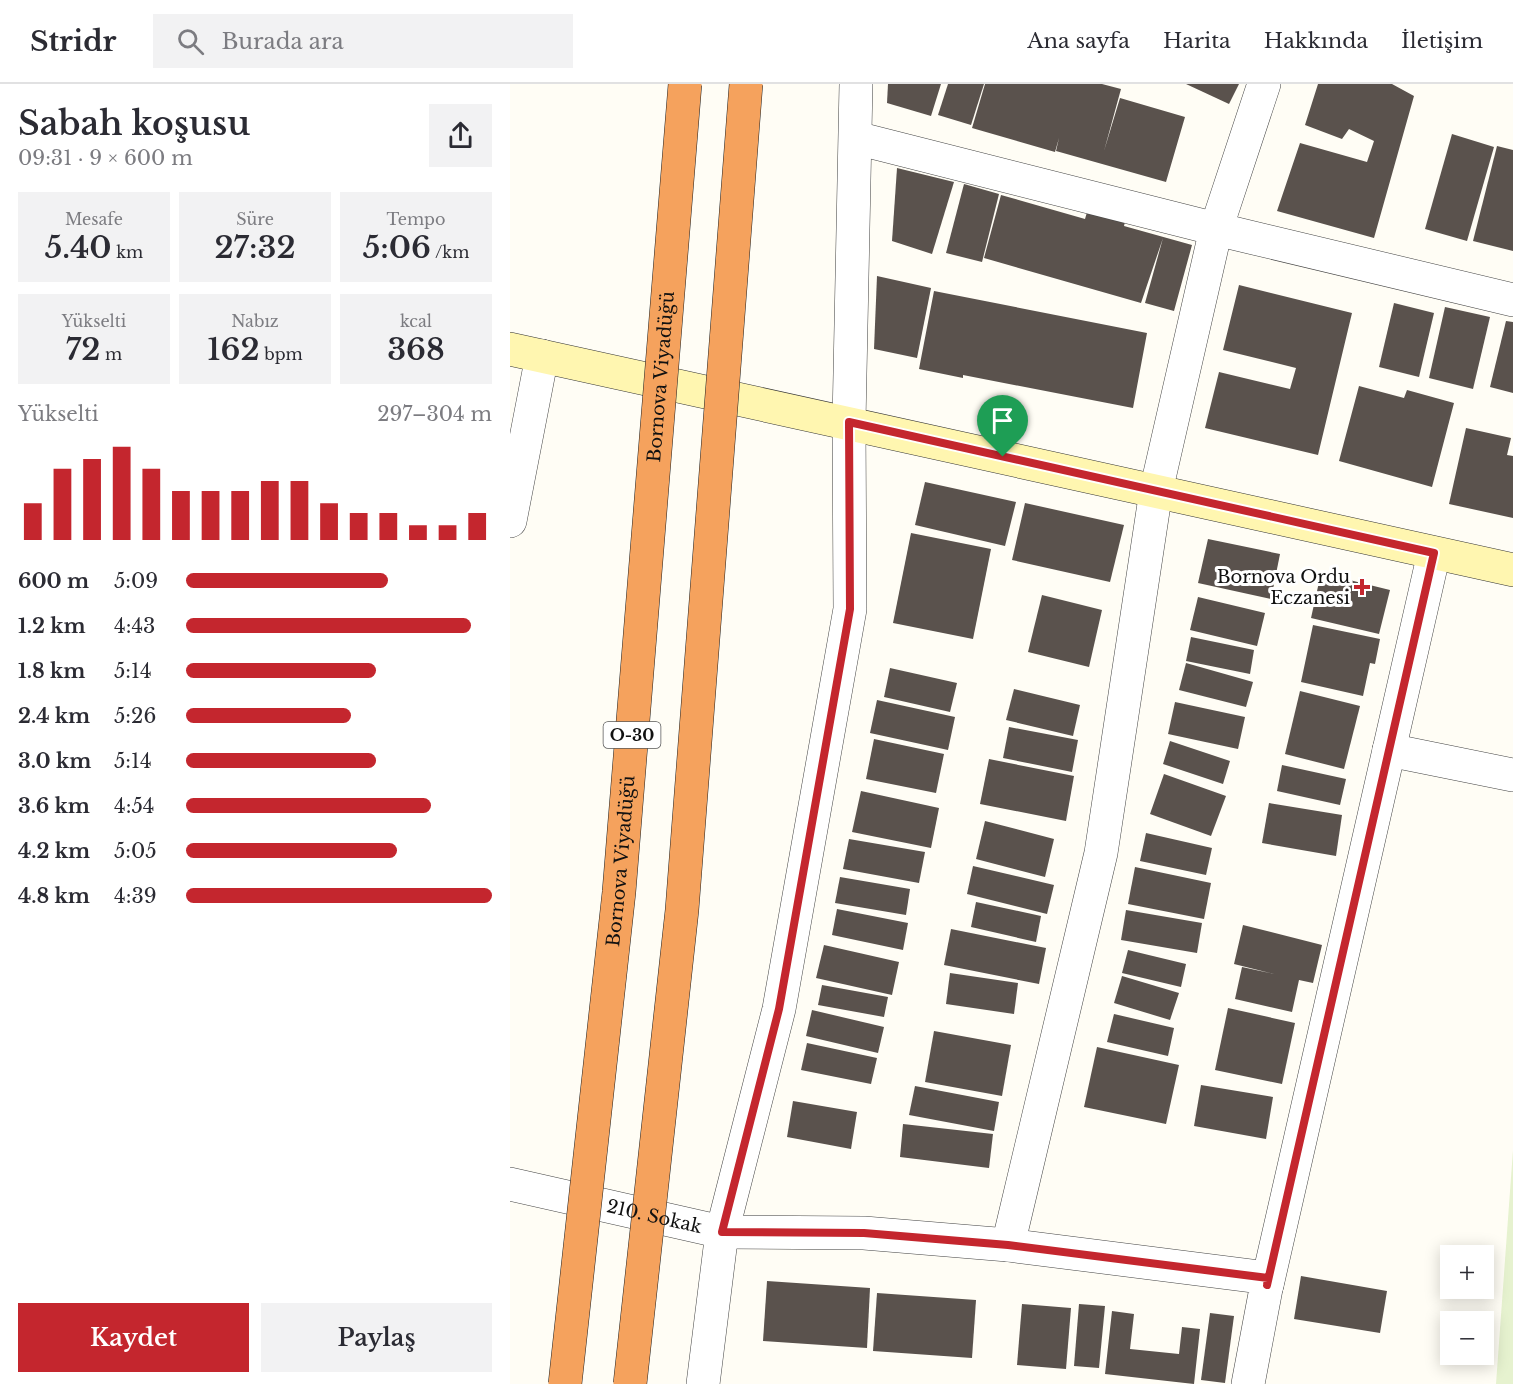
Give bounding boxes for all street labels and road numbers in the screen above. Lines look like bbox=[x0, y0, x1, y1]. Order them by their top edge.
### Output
street label: Bornova Viyadüğü bbox=[643, 290, 679, 463]
road number: O-30 bbox=[604, 722, 660, 748]
street label: Bornova Viyadüğü bbox=[602, 775, 639, 948]
street label: 210. Sokak bbox=[605, 1195, 704, 1238]

